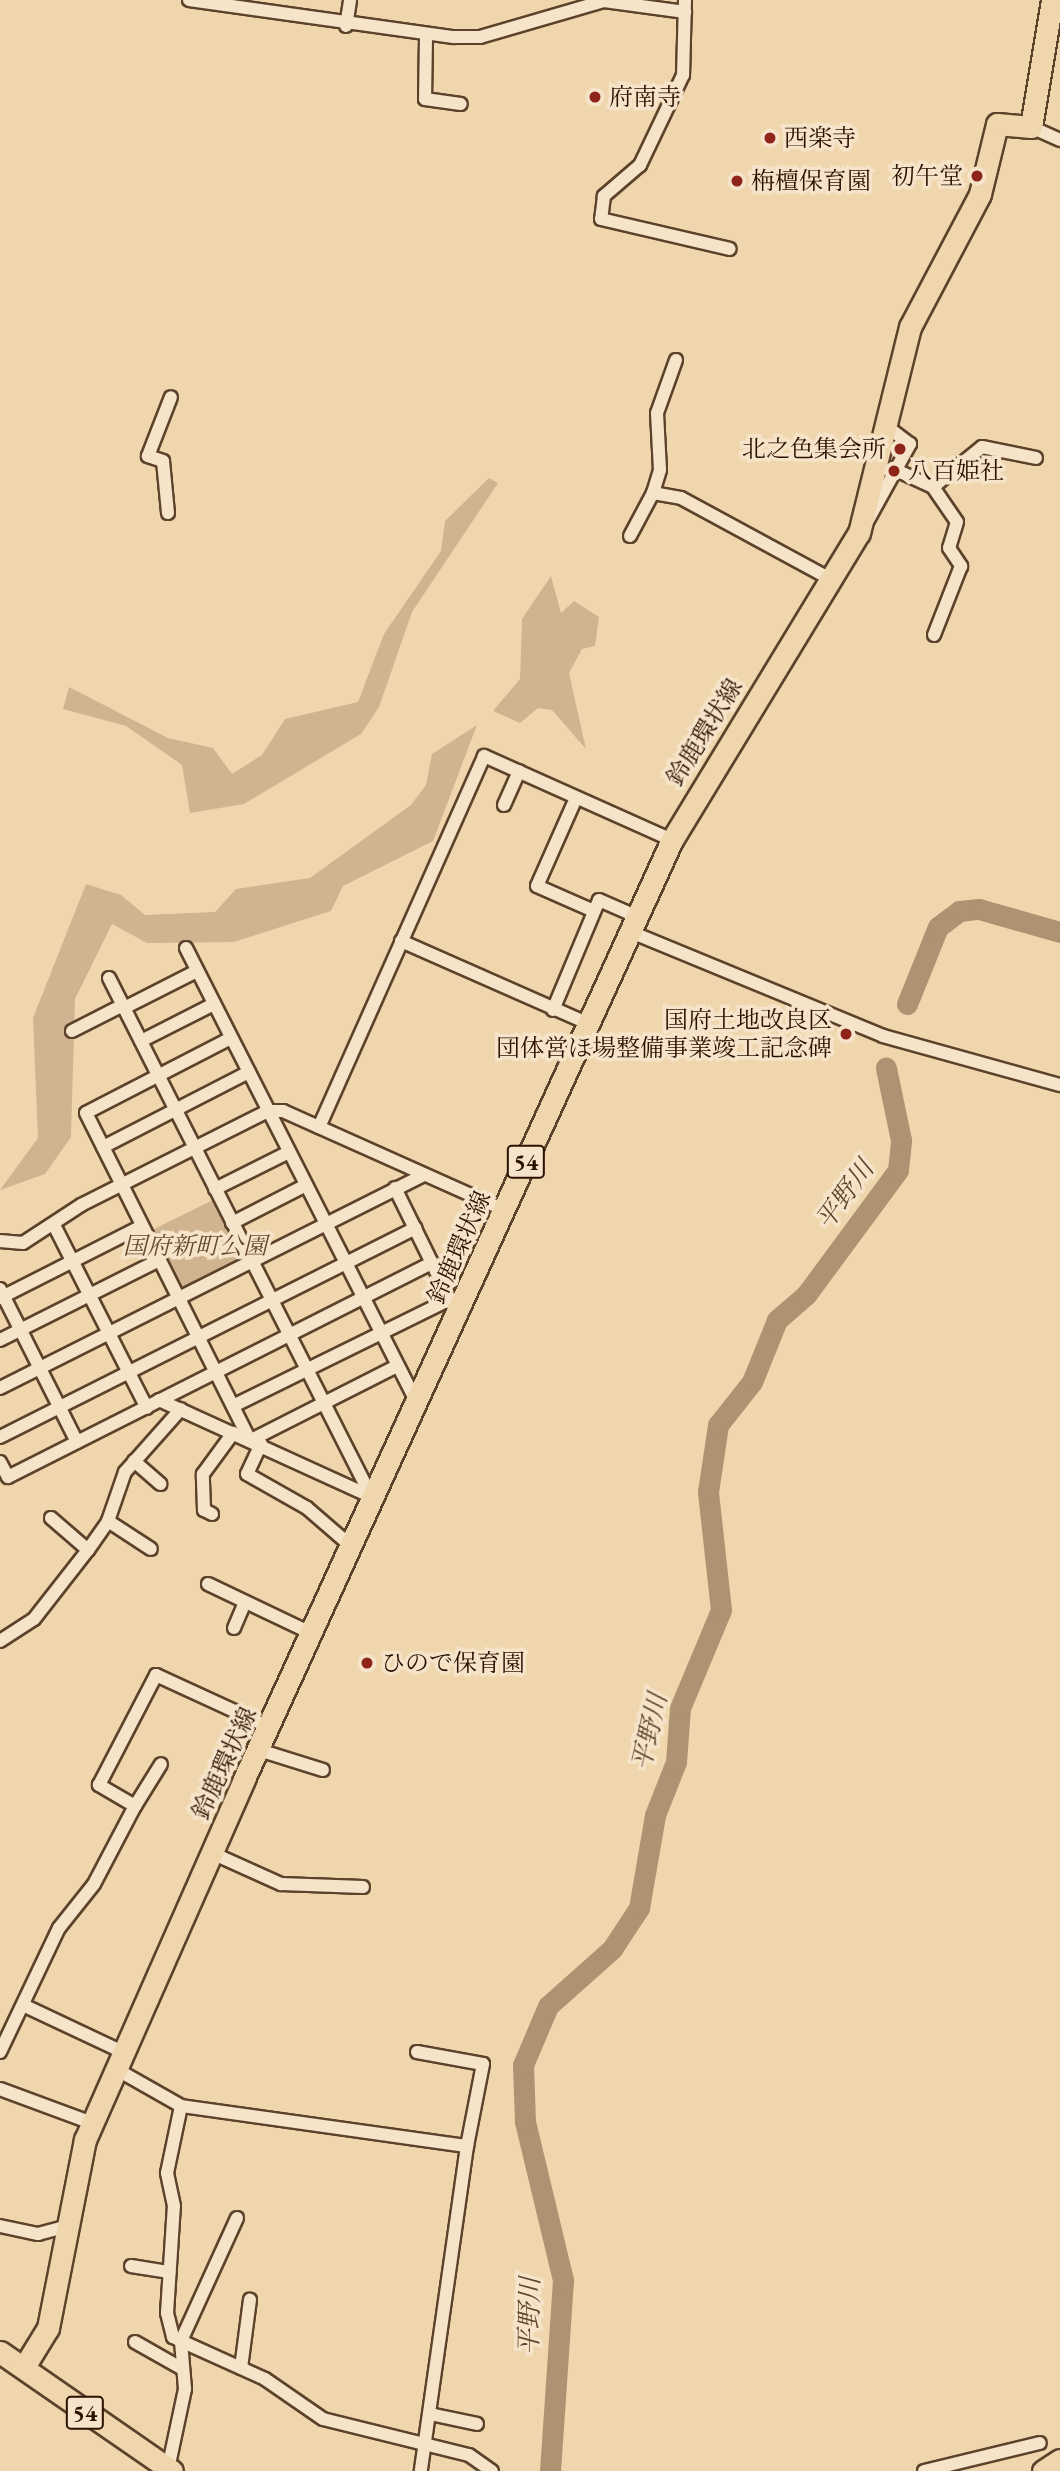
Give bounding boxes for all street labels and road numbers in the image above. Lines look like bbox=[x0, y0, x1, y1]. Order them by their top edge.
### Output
street label: 鈴鹿環状線 bbox=[660, 673, 748, 791]
road number: 54 bbox=[507, 1142, 545, 1182]
street label: 鈴鹿環状線 bbox=[421, 1186, 497, 1308]
street label: 鈴鹿環状線 bbox=[186, 1703, 262, 1823]
road number: 54 bbox=[66, 2394, 104, 2432]

